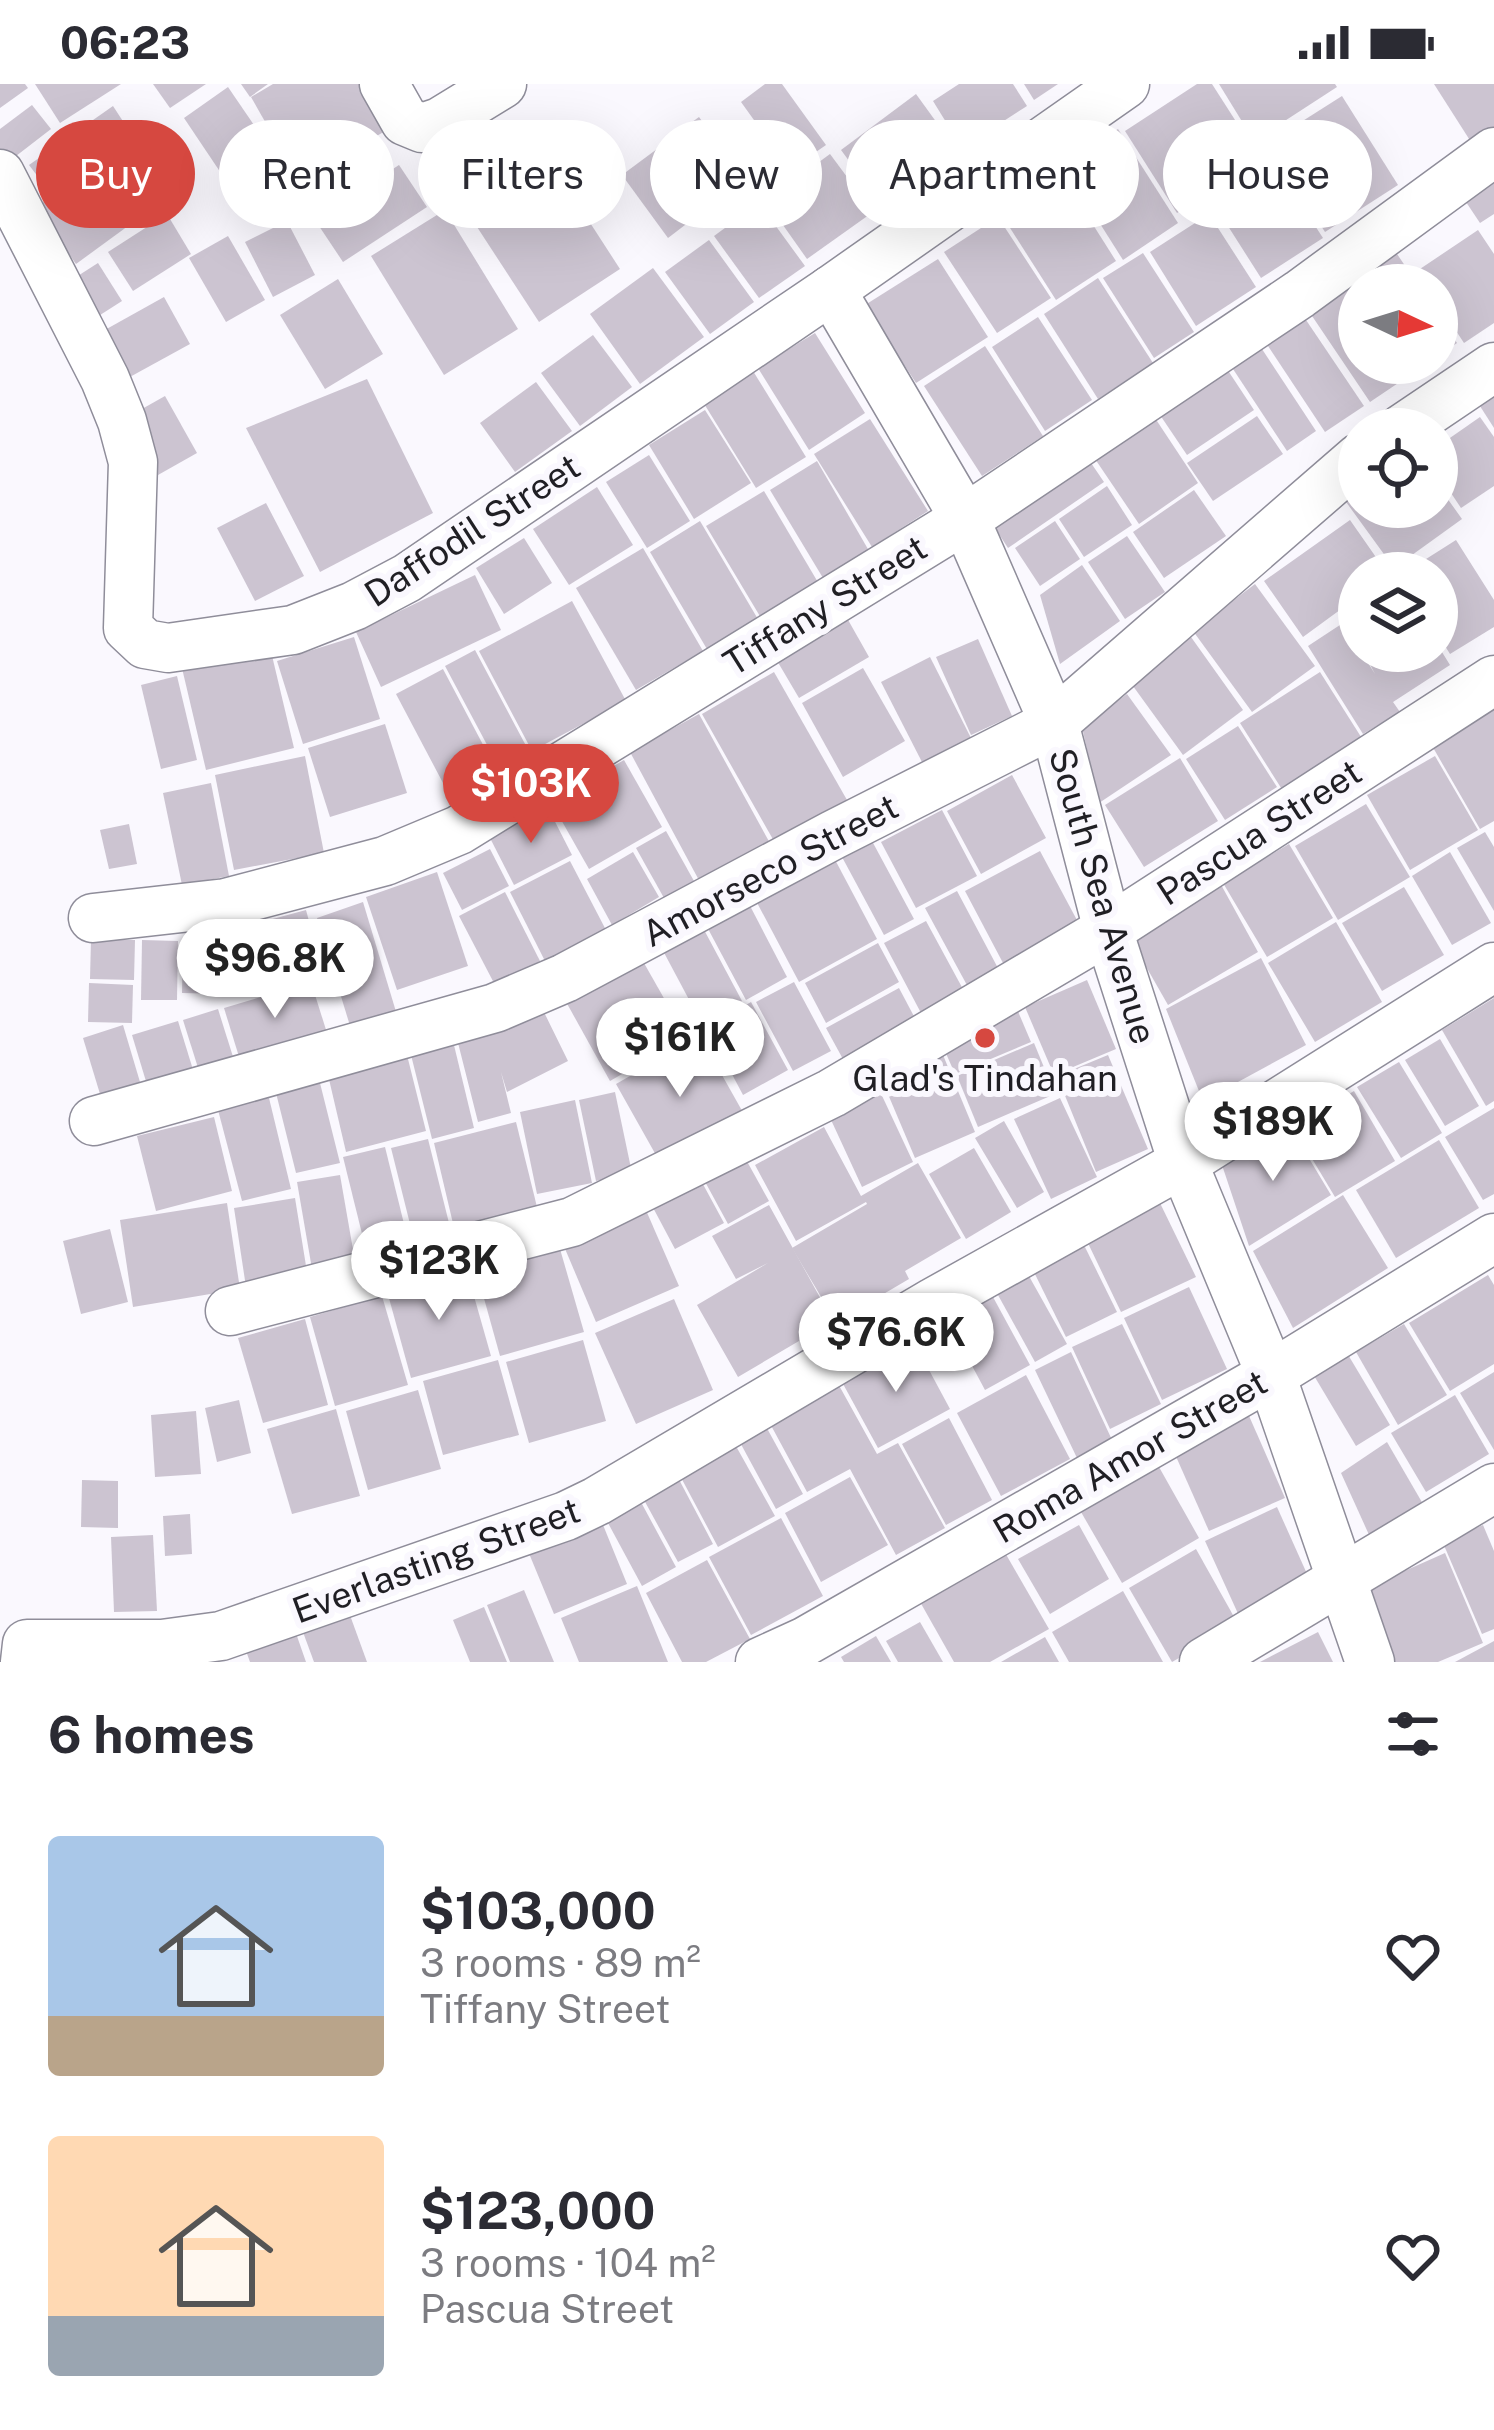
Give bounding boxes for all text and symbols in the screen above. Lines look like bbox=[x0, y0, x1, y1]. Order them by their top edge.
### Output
text: 06:23 bbox=[60, 16, 190, 69]
chip: Buy bbox=[36, 120, 195, 228]
chip: Rent bbox=[219, 120, 394, 228]
chip: Filters bbox=[418, 120, 626, 228]
chip: New bbox=[650, 120, 822, 228]
chip: Apartment bbox=[846, 120, 1139, 228]
chip: House bbox=[1163, 120, 1372, 228]
north arrow bbox=[1338, 264, 1458, 384]
map controls bbox=[1338, 264, 1458, 672]
button: locate bbox=[1338, 408, 1458, 528]
street label: Daffodil Street bbox=[357, 445, 587, 615]
street label: Tiffany Street bbox=[716, 526, 934, 684]
button: layers bbox=[1338, 552, 1458, 672]
street label: South Sea Avenue bbox=[1041, 743, 1165, 1049]
pin: $103K bbox=[447, 744, 615, 846]
street label: Pascua Street bbox=[1149, 750, 1369, 914]
text: $103K bbox=[470, 760, 592, 806]
street label: Amorseco Street bbox=[635, 785, 905, 955]
pin: $96.8K bbox=[177, 919, 373, 1021]
text: $96.8K bbox=[204, 935, 346, 981]
pin: $161K bbox=[596, 998, 764, 1100]
text: $161K bbox=[623, 1014, 737, 1060]
marker: Glad's Tindahan bbox=[972, 1025, 998, 1051]
place label: Glad's Tindahan bbox=[852, 1057, 1118, 1099]
pin: $189K bbox=[1189, 1082, 1357, 1184]
text: $189K bbox=[1212, 1098, 1334, 1144]
pin: $123K bbox=[355, 1221, 523, 1323]
text: $123K bbox=[378, 1237, 500, 1283]
pin: $76.6K bbox=[798, 1293, 994, 1395]
text: $76.6K bbox=[826, 1309, 966, 1355]
street label: Roma Amor Street bbox=[986, 1361, 1274, 1551]
street label: Everlasting Street bbox=[287, 1489, 585, 1631]
icon: filters bbox=[1380, 1701, 1446, 1767]
text: 6 homes bbox=[48, 1705, 255, 1764]
text: $103,000 bbox=[420, 1881, 656, 1940]
icon: home bbox=[144, 1884, 288, 2028]
icon: heart bbox=[1380, 1923, 1446, 1989]
text: 3 rooms · 89 m² bbox=[420, 1940, 701, 1986]
text: Tiffany Street bbox=[420, 1986, 670, 2032]
text: $123,000 bbox=[420, 2181, 655, 2240]
icon: home bbox=[144, 2184, 288, 2328]
icon: heart bbox=[1380, 2223, 1446, 2289]
text: 3 rooms · 104 m² bbox=[420, 2240, 716, 2286]
text: Pascua Street bbox=[420, 2286, 674, 2332]

